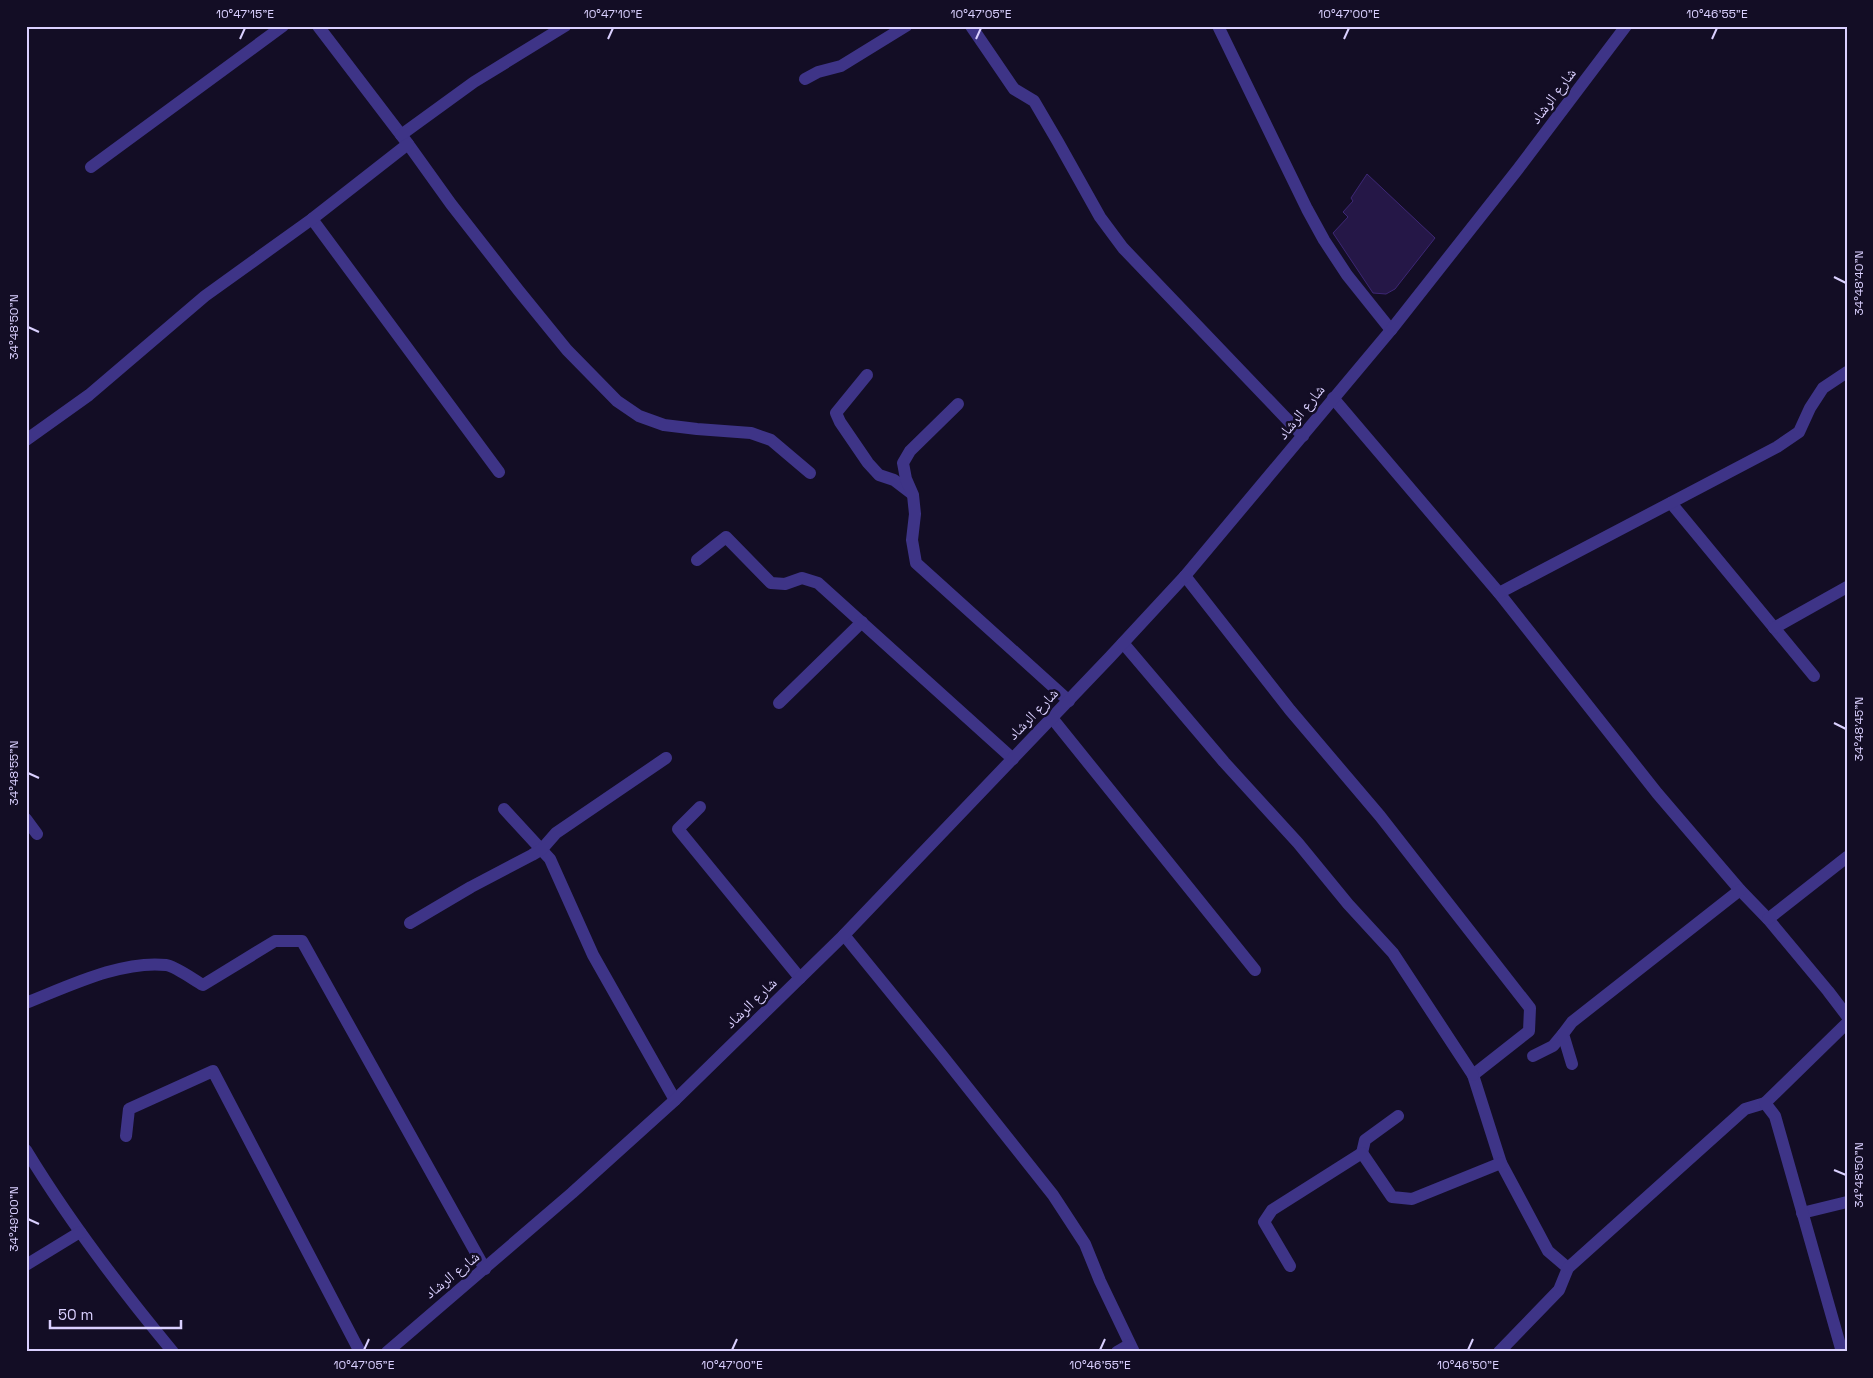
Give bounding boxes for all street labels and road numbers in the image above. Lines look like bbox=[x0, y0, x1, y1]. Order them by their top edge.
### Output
street label: شارع الرشاد bbox=[1525, 64, 1581, 128]
street label: شارع الرشاد bbox=[1273, 380, 1329, 444]
street label: شارع الرشاد bbox=[1003, 684, 1063, 744]
street label: شارع الرشاد bbox=[721, 973, 781, 1033]
street label: شارع الرشاد bbox=[420, 1247, 484, 1303]

